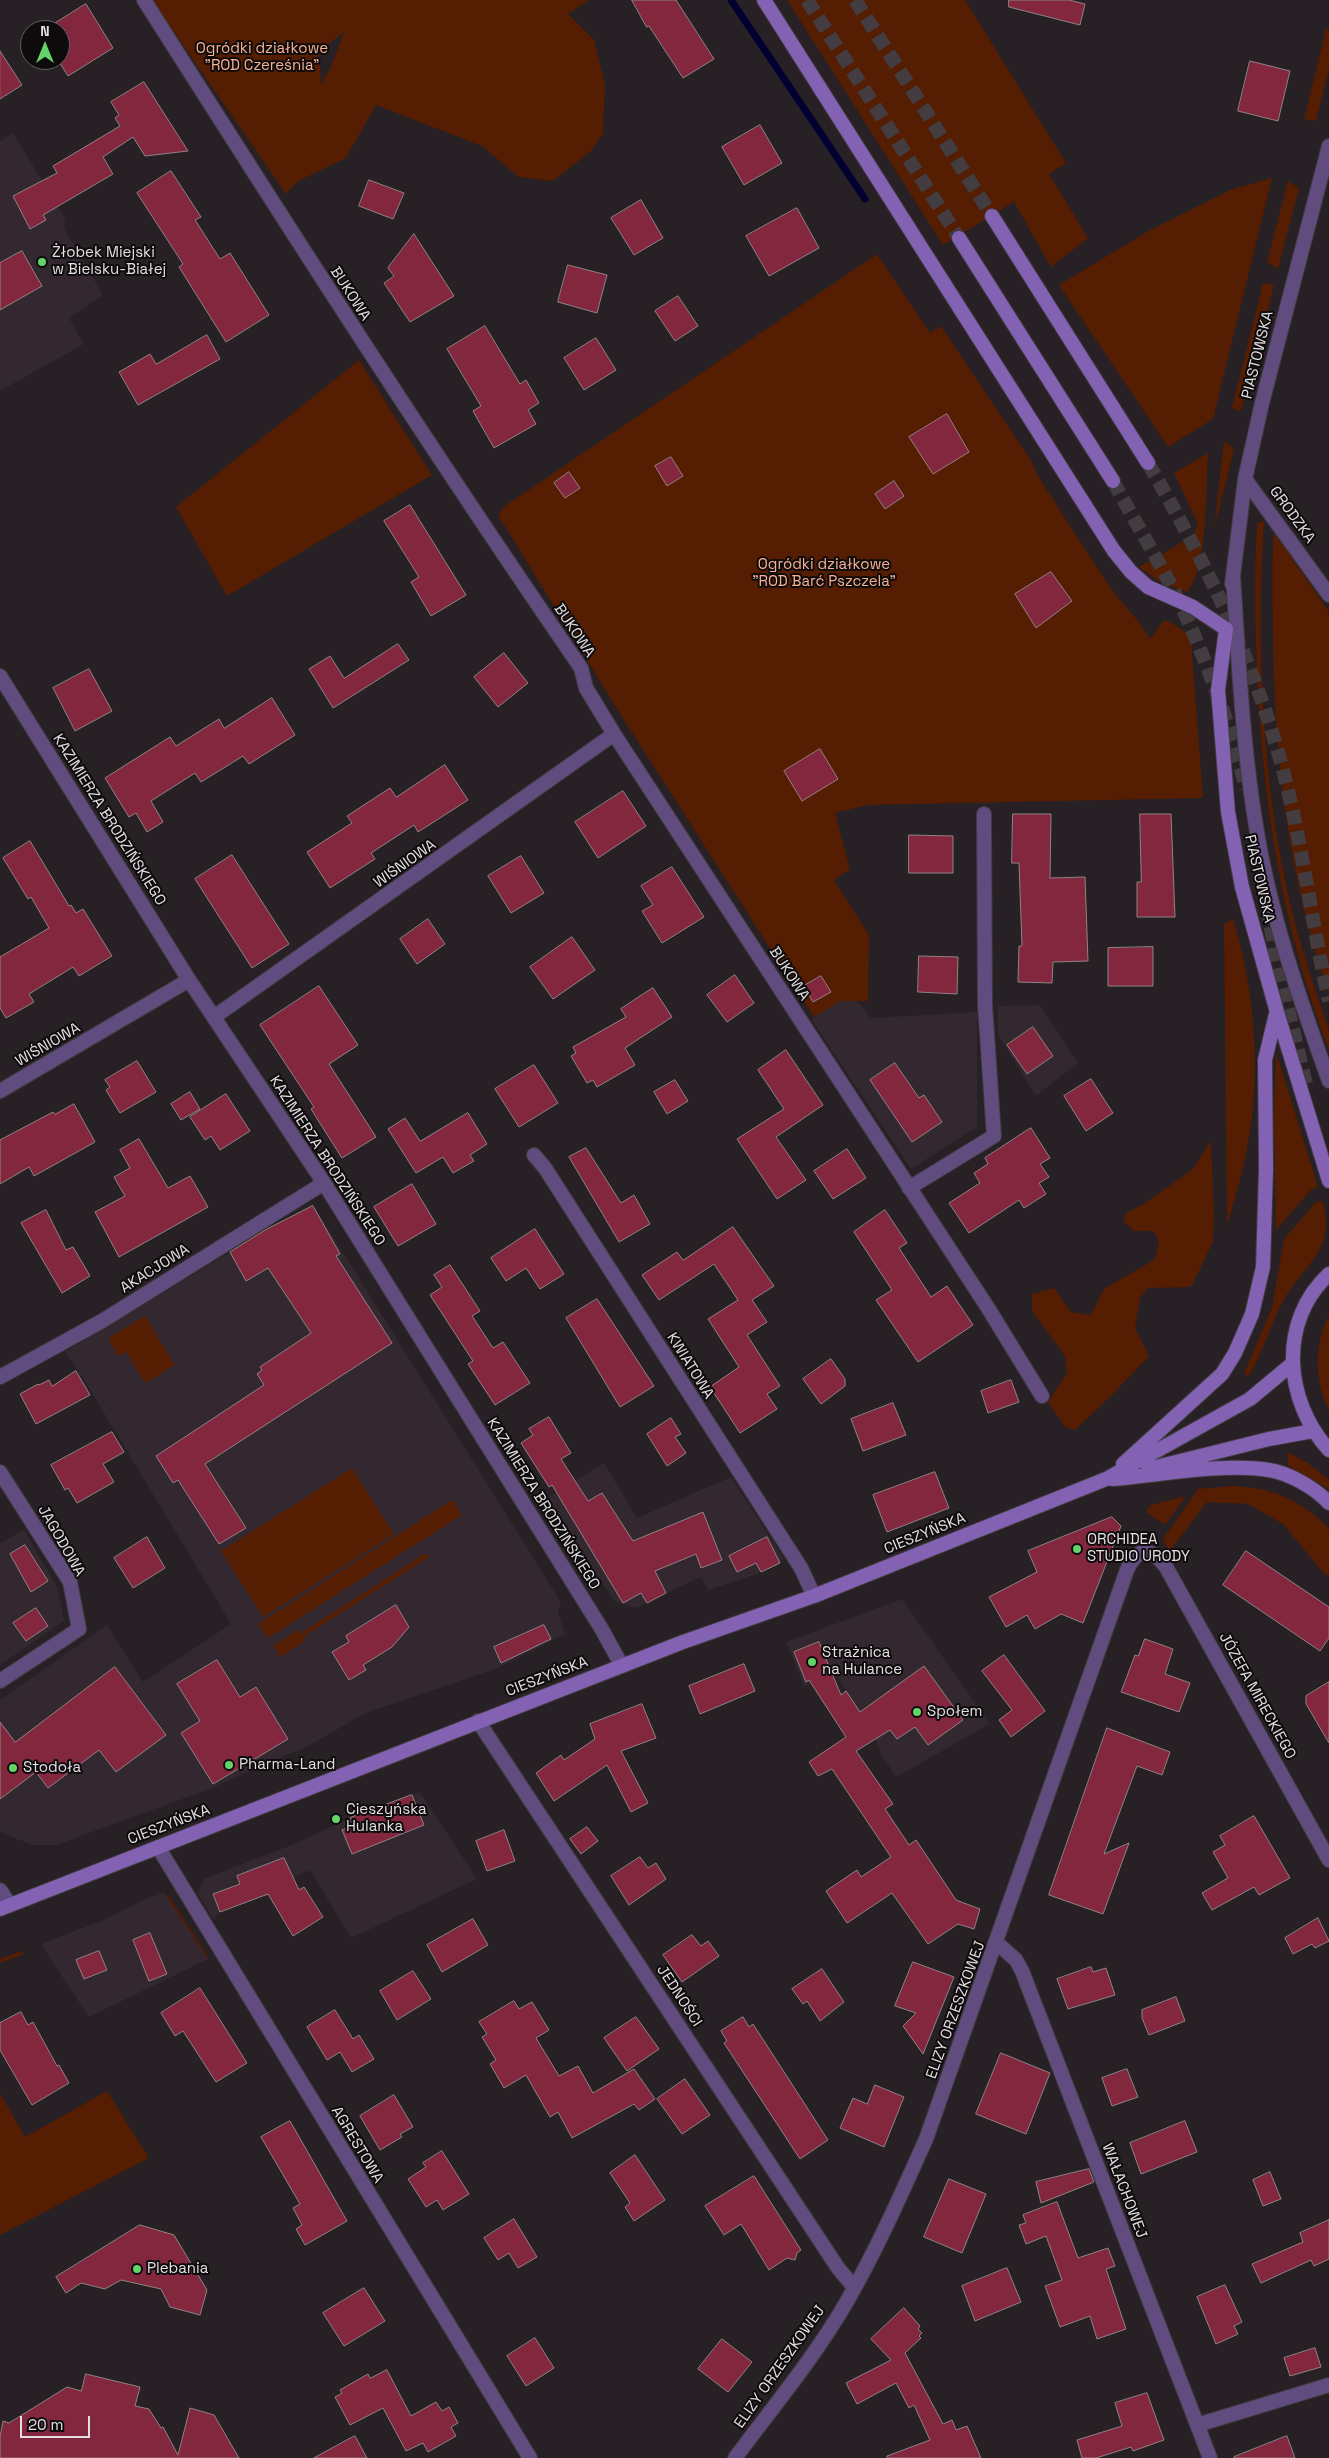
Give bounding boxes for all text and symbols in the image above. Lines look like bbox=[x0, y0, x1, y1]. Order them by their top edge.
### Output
north arrow bbox=[20, 20, 70, 70]
text: N bbox=[40, 22, 50, 40]
park label: Ogródki działkowe "ROD Czereśnia" bbox=[196, 40, 328, 75]
place label: Żłobek Miejski w Bielsku-Białej bbox=[52, 244, 166, 279]
marker: Żłobek Miejski w Bielsku-Białej bbox=[36, 256, 48, 268]
street label: BUKOWA bbox=[326, 264, 374, 324]
street label: PIASTOWSKA bbox=[1238, 309, 1278, 401]
street label: GRODZKA bbox=[1265, 483, 1319, 547]
park label: Ogródki działkowe "ROD Barć Pszczela" bbox=[752, 556, 896, 591]
street label: BUKOWA bbox=[550, 601, 598, 661]
street label: KAZIMIERZA BRODZIŃSKIEGO bbox=[49, 731, 169, 909]
street label: PIASTOWSKA bbox=[1240, 833, 1278, 925]
street label: WIŚNIOWA bbox=[370, 836, 440, 892]
street label: BUKOWA bbox=[765, 944, 813, 1004]
street label: WIŚNIOWA bbox=[12, 1019, 84, 1071]
street label: KAZIMIERZA BRODZIŃSKIEGO bbox=[265, 1073, 389, 1249]
street label: AKACJOWA bbox=[117, 1241, 193, 1297]
street label: KWIATOWA bbox=[663, 1330, 717, 1402]
street label: KAZIMIERZA BRODZIŃSKIEGO bbox=[483, 1415, 603, 1593]
street label: JAGODOWA bbox=[33, 1502, 89, 1580]
street label: CIESZYŃSKA bbox=[882, 1509, 968, 1559]
place label: ORCHIDEA STUDIO URODY bbox=[1087, 1531, 1190, 1566]
marker: ORCHIDEA STUDIO URODY bbox=[1071, 1543, 1083, 1555]
street label: JÓZEFA MIRECKIEGO bbox=[1215, 1630, 1299, 1762]
place label: Strażnica na Hulance bbox=[822, 1644, 902, 1679]
street label: CIESZYŃSKA bbox=[503, 1653, 591, 1701]
marker: Strażnica na Hulance bbox=[806, 1656, 818, 1668]
place label: Społem bbox=[927, 1703, 982, 1721]
marker: Społem bbox=[911, 1706, 923, 1718]
place label: Pharma-Land bbox=[239, 1756, 335, 1774]
place label: Stodoła bbox=[23, 1759, 81, 1777]
marker: Pharma-Land bbox=[223, 1759, 235, 1771]
marker: Stodoła bbox=[7, 1762, 19, 1774]
street label: CIESZYŃSKA bbox=[125, 1801, 213, 1849]
place label: Cieszyńska Hulanka bbox=[346, 1801, 427, 1836]
marker: Cieszyńska Hulanka bbox=[330, 1813, 342, 1825]
street label: ELIZY ORZESZKOWEJ bbox=[923, 1939, 989, 2081]
street label: JEDNOŚCI bbox=[652, 1962, 706, 2030]
street label: AGRESTOWA bbox=[327, 2103, 387, 2187]
street label: WAŁACHOWEJ bbox=[1098, 2141, 1150, 2241]
place label: Plebania bbox=[147, 2260, 208, 2278]
marker: Plebania bbox=[131, 2263, 143, 2275]
street label: ELIZY ORZESZKOWEJ bbox=[731, 2302, 829, 2432]
scale bar bbox=[22, 2406, 92, 2438]
text: 20 m bbox=[28, 2415, 63, 2434]

